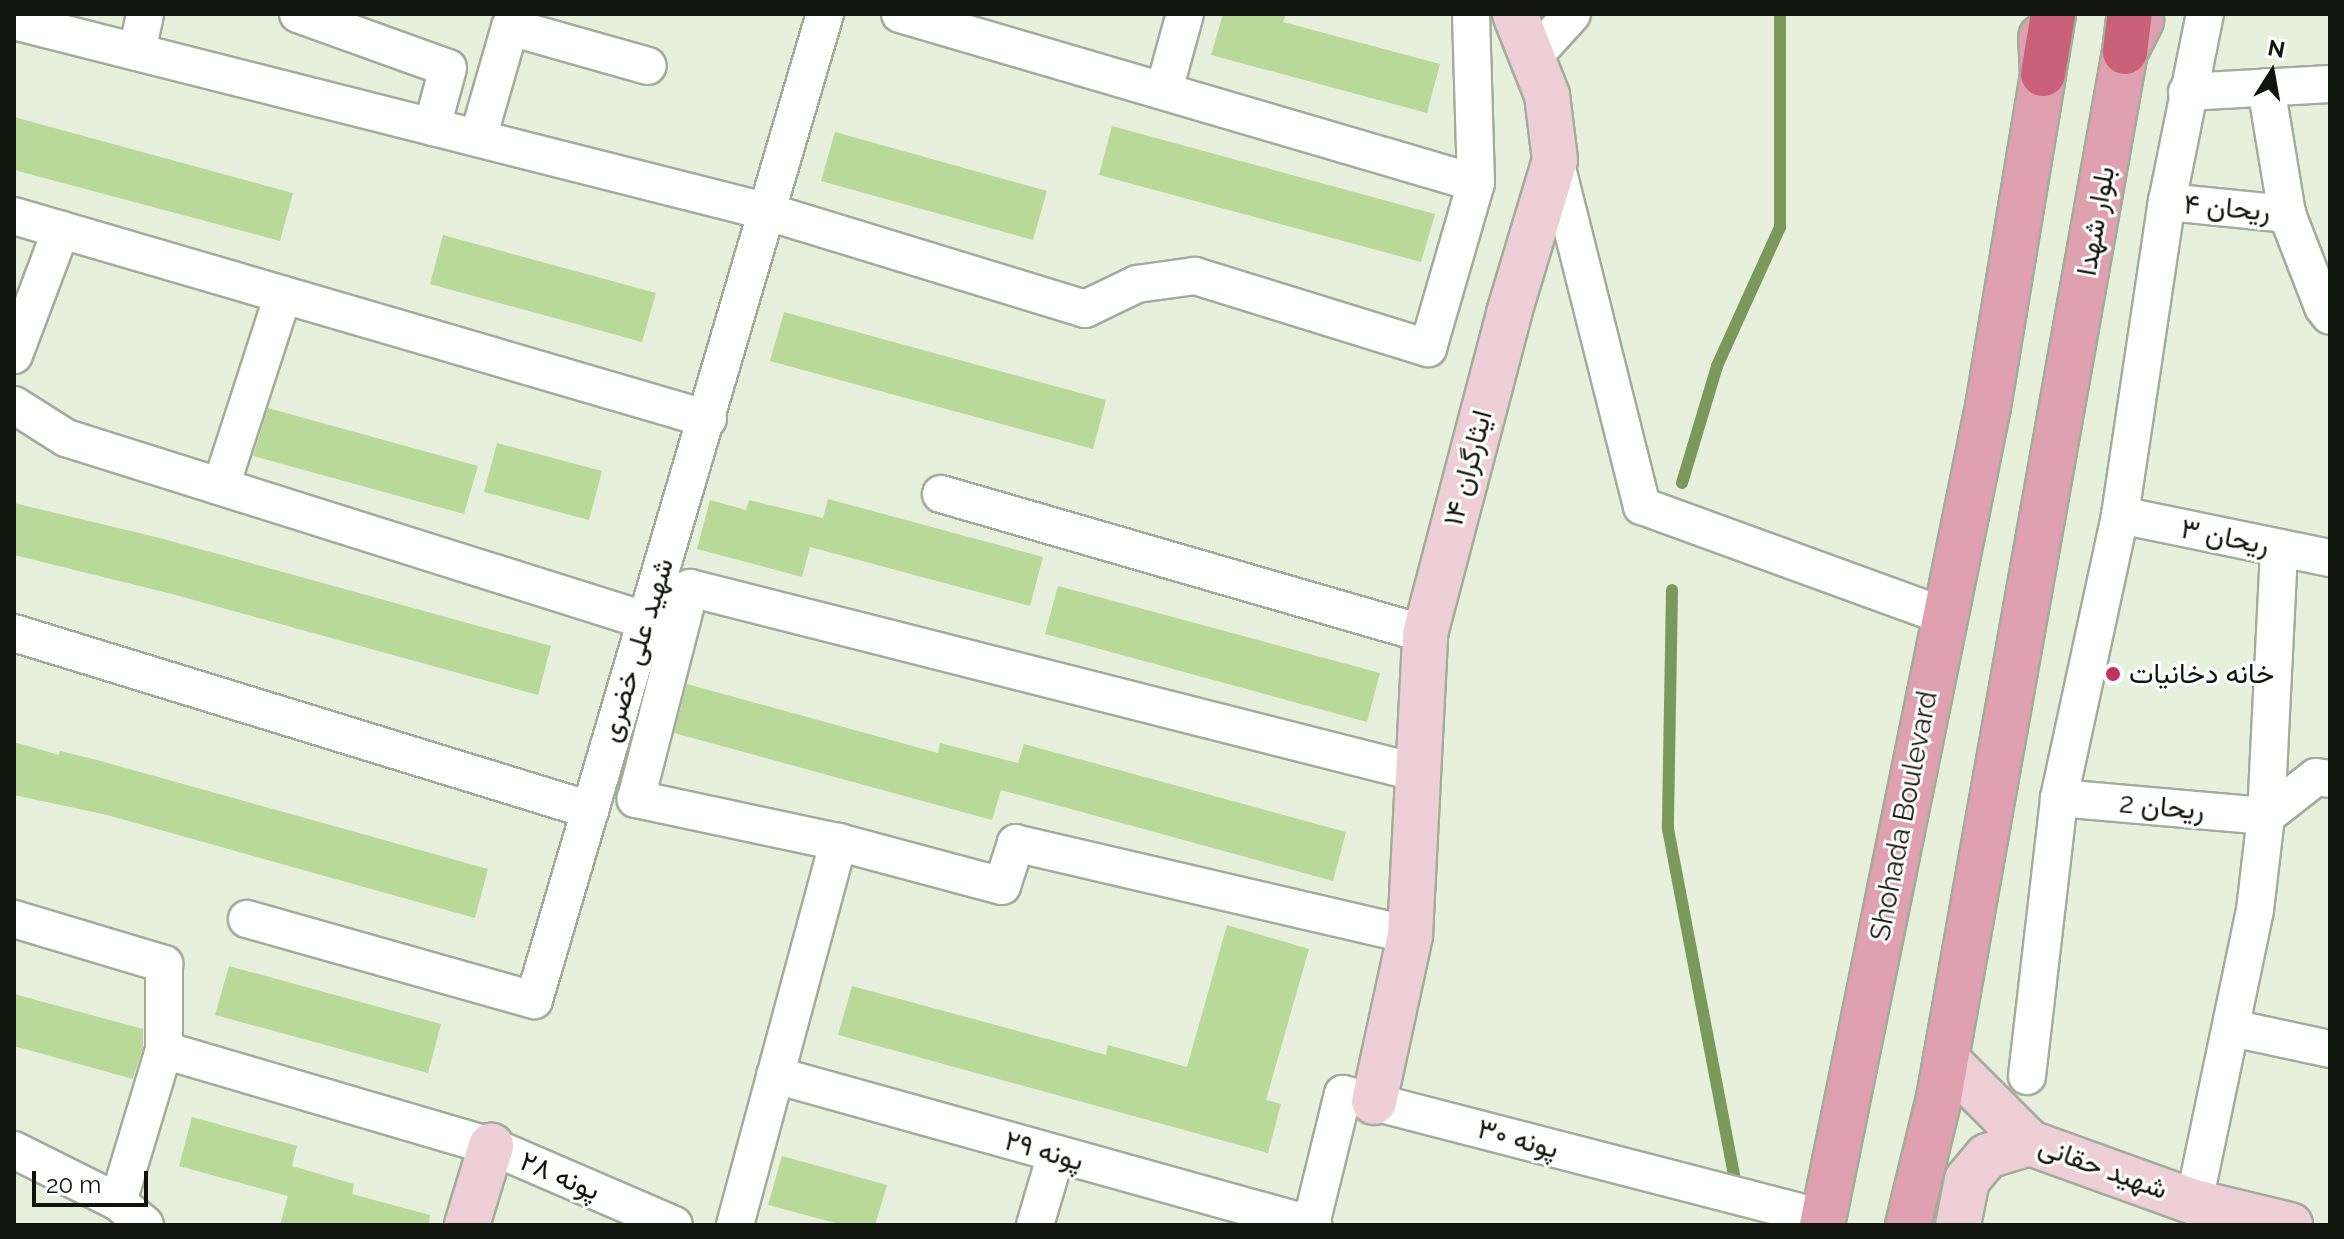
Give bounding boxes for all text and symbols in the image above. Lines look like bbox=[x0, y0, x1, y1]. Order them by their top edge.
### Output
north arrow bbox=[2232, 32, 2312, 112]
text: N bbox=[2266, 34, 2287, 63]
street label: بلوار شهدا bbox=[2070, 164, 2122, 278]
street label: ریحان ۴ bbox=[2182, 187, 2272, 229]
street label: ایثارگران ۱۴ bbox=[1436, 407, 1500, 529]
street label: ریحان ۳ bbox=[2178, 512, 2272, 562]
street label: شهید علی خضری bbox=[593, 554, 681, 746]
place label: خانه دخانیات bbox=[2129, 657, 2274, 691]
marker: خانه دخانیات bbox=[2104, 665, 2122, 683]
street label: Shohada Boulevard bbox=[1863, 688, 1945, 944]
street label: ریحان 2 bbox=[2118, 787, 2206, 827]
street label: پونه ۳۰ bbox=[1474, 1112, 1562, 1166]
street label: پونه ۲۹ bbox=[1001, 1124, 1087, 1178]
street label: شهید حقانی bbox=[2034, 1129, 2172, 1207]
street label: پونه ۲۸ bbox=[515, 1144, 605, 1208]
scale bar bbox=[36, 1155, 152, 1205]
text: 20 m bbox=[46, 1170, 101, 1199]

